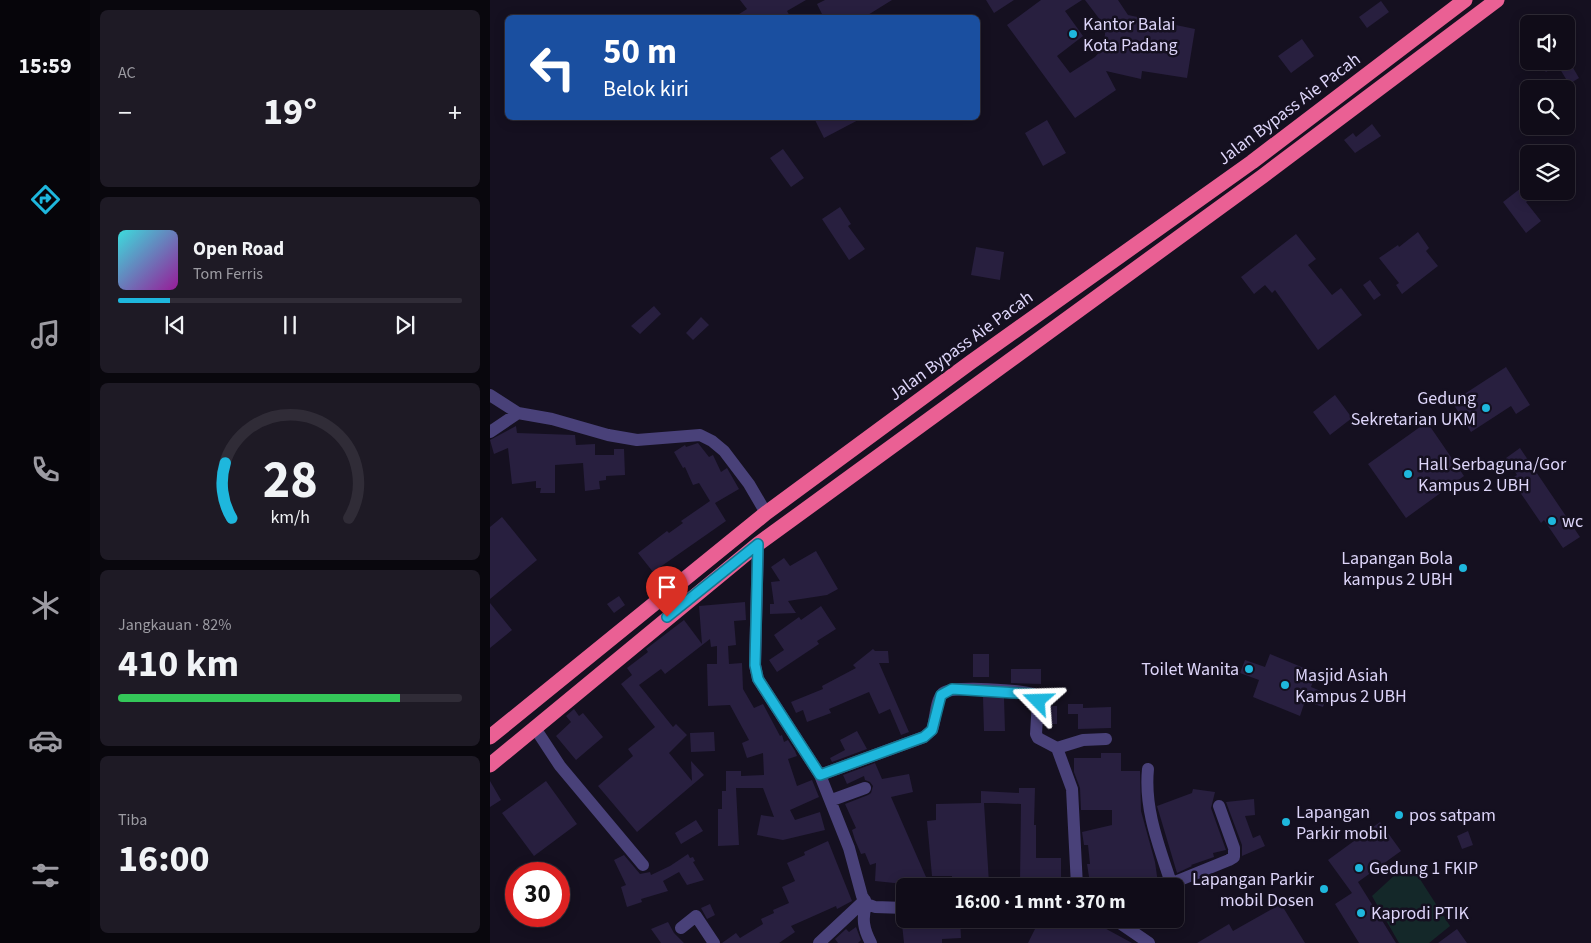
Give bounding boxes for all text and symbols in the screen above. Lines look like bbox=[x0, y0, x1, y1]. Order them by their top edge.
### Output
place label: Kantor Balai Kota Padang bbox=[1083, 12, 1178, 58]
map controls bbox=[1520, 15, 1575, 200]
button: sound bbox=[1520, 15, 1575, 70]
text: 50 m bbox=[603, 27, 677, 77]
marker: Kantor Balai Kota Padang bbox=[1067, 28, 1079, 40]
icon: left bbox=[520, 35, 585, 100]
street label: Jalan Bypass Aie Pacah bbox=[1212, 47, 1366, 171]
text: 15:59 bbox=[18, 50, 72, 82]
text: AC bbox=[118, 62, 136, 84]
text: Belok kiri bbox=[603, 73, 689, 105]
button: search bbox=[1520, 80, 1575, 135]
text: 19° bbox=[263, 85, 317, 139]
text: − bbox=[118, 93, 132, 133]
text: + bbox=[448, 93, 462, 133]
button: layers bbox=[1520, 145, 1575, 200]
icon: directions bbox=[28, 182, 63, 217]
text: Open Road bbox=[193, 236, 284, 263]
text: Tom Ferris bbox=[193, 263, 263, 285]
street label: Jalan Bypass Aie Pacah bbox=[884, 285, 1038, 407]
icon: previous bbox=[161, 311, 189, 339]
icon: pause bbox=[276, 311, 304, 339]
icon: next bbox=[391, 311, 419, 339]
icon: music bbox=[28, 317, 63, 352]
place label: Gedung Sekretarian UKM bbox=[1351, 386, 1476, 432]
marker: Gedung Sekretarian UKM bbox=[1480, 402, 1492, 414]
text: 28 bbox=[263, 444, 317, 518]
icon: phone bbox=[28, 452, 63, 487]
place label: Hall Serbaguna/Gor Kampus 2 UBH bbox=[1418, 452, 1567, 498]
marker: Hall Serbaguna/Gor Kampus 2 UBH bbox=[1402, 468, 1414, 480]
text: km/h bbox=[270, 505, 310, 530]
place label: wc bbox=[1562, 509, 1583, 534]
marker: wc bbox=[1546, 515, 1558, 527]
place label: Lapangan Bola kampus 2 UBH bbox=[1341, 546, 1453, 592]
marker: Lapangan Bola kampus 2 UBH bbox=[1457, 562, 1469, 574]
pin bbox=[646, 566, 688, 617]
icon: arrive bbox=[653, 573, 681, 601]
icon: climate bbox=[28, 588, 63, 623]
text: Jangkauan · 82% bbox=[118, 614, 231, 636]
text: 410 km bbox=[118, 637, 239, 691]
place label: Toilet Wanita bbox=[1141, 657, 1239, 682]
marker: Toilet Wanita bbox=[1243, 663, 1255, 675]
place label: Masjid Asiah Kampus 2 UBH bbox=[1295, 663, 1407, 709]
position arrow bbox=[1011, 674, 1063, 726]
marker: Masjid Asiah Kampus 2 UBH bbox=[1279, 679, 1291, 691]
icon: car bbox=[28, 723, 63, 758]
place label: Lapangan Parkir mobil bbox=[1296, 800, 1388, 846]
place label: pos satpam bbox=[1409, 803, 1496, 828]
text: Tiba bbox=[118, 809, 147, 831]
marker: pos satpam bbox=[1393, 809, 1405, 821]
marker: Lapangan Parkir mobil bbox=[1280, 816, 1292, 828]
text: 16:00 bbox=[118, 832, 210, 886]
place label: Gedung 1 FKIP bbox=[1369, 856, 1478, 881]
icon: filters bbox=[28, 858, 63, 893]
speed limit sign: 30 bbox=[505, 862, 570, 927]
marker: Gedung 1 FKIP bbox=[1353, 862, 1365, 874]
place label: Lapangan Parkir mobil Dosen bbox=[1192, 867, 1315, 913]
marker: Lapangan Parkir mobil Dosen bbox=[1318, 883, 1330, 895]
text: 16:00 · 1 mnt · 370 m bbox=[955, 889, 1125, 916]
place label: Kaprodi PTIK bbox=[1371, 901, 1469, 926]
marker: Kaprodi PTIK bbox=[1355, 907, 1367, 919]

